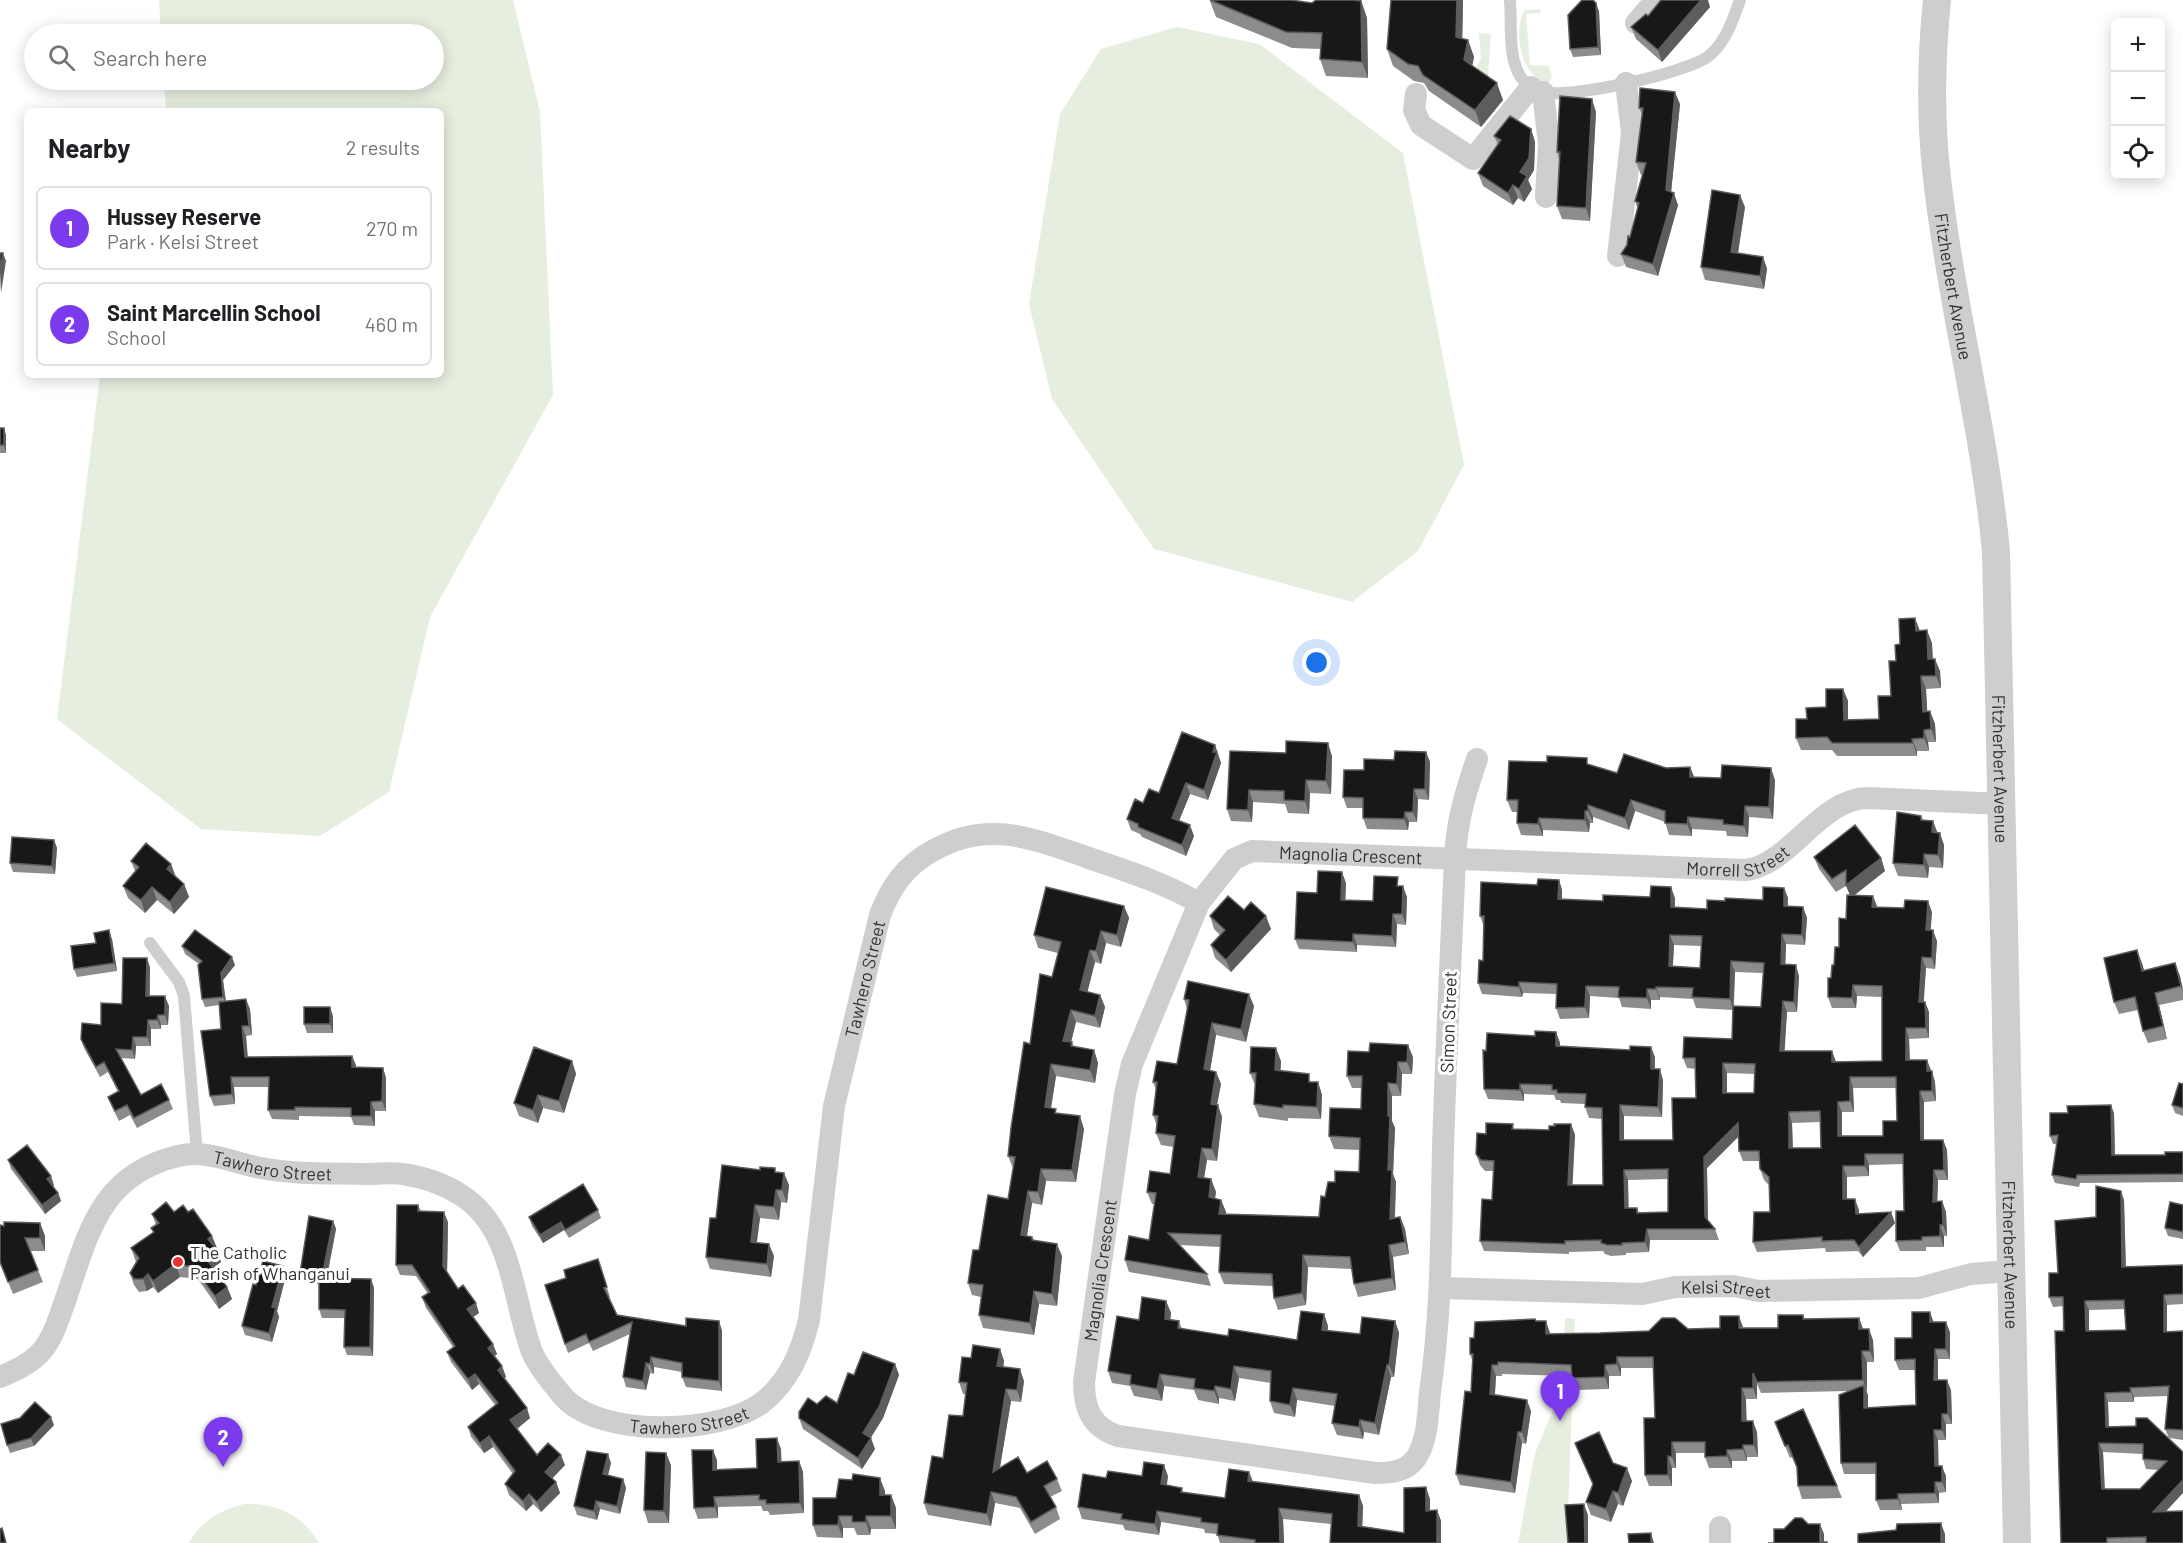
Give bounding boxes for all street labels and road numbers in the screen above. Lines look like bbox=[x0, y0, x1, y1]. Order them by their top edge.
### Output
street label: Fitzherbert Avenue bbox=[1930, 211, 1977, 362]
street label: Fitzherbert Avenue bbox=[1988, 694, 2013, 843]
street label: Morrell Street bbox=[1686, 840, 1794, 881]
street label: Magnolia Crescent bbox=[1279, 841, 1423, 869]
street label: Tawhero Street bbox=[840, 918, 889, 1040]
street label: Simon Street bbox=[1435, 971, 1461, 1073]
street label: Tawhero Street bbox=[211, 1145, 332, 1185]
street label: Fitzherbert Avenue bbox=[1998, 1180, 2023, 1329]
street label: Magnolia Crescent bbox=[1079, 1198, 1121, 1343]
street label: Kelsi Street bbox=[1681, 1275, 1771, 1302]
street label: Tawhero Street bbox=[628, 1401, 752, 1438]

